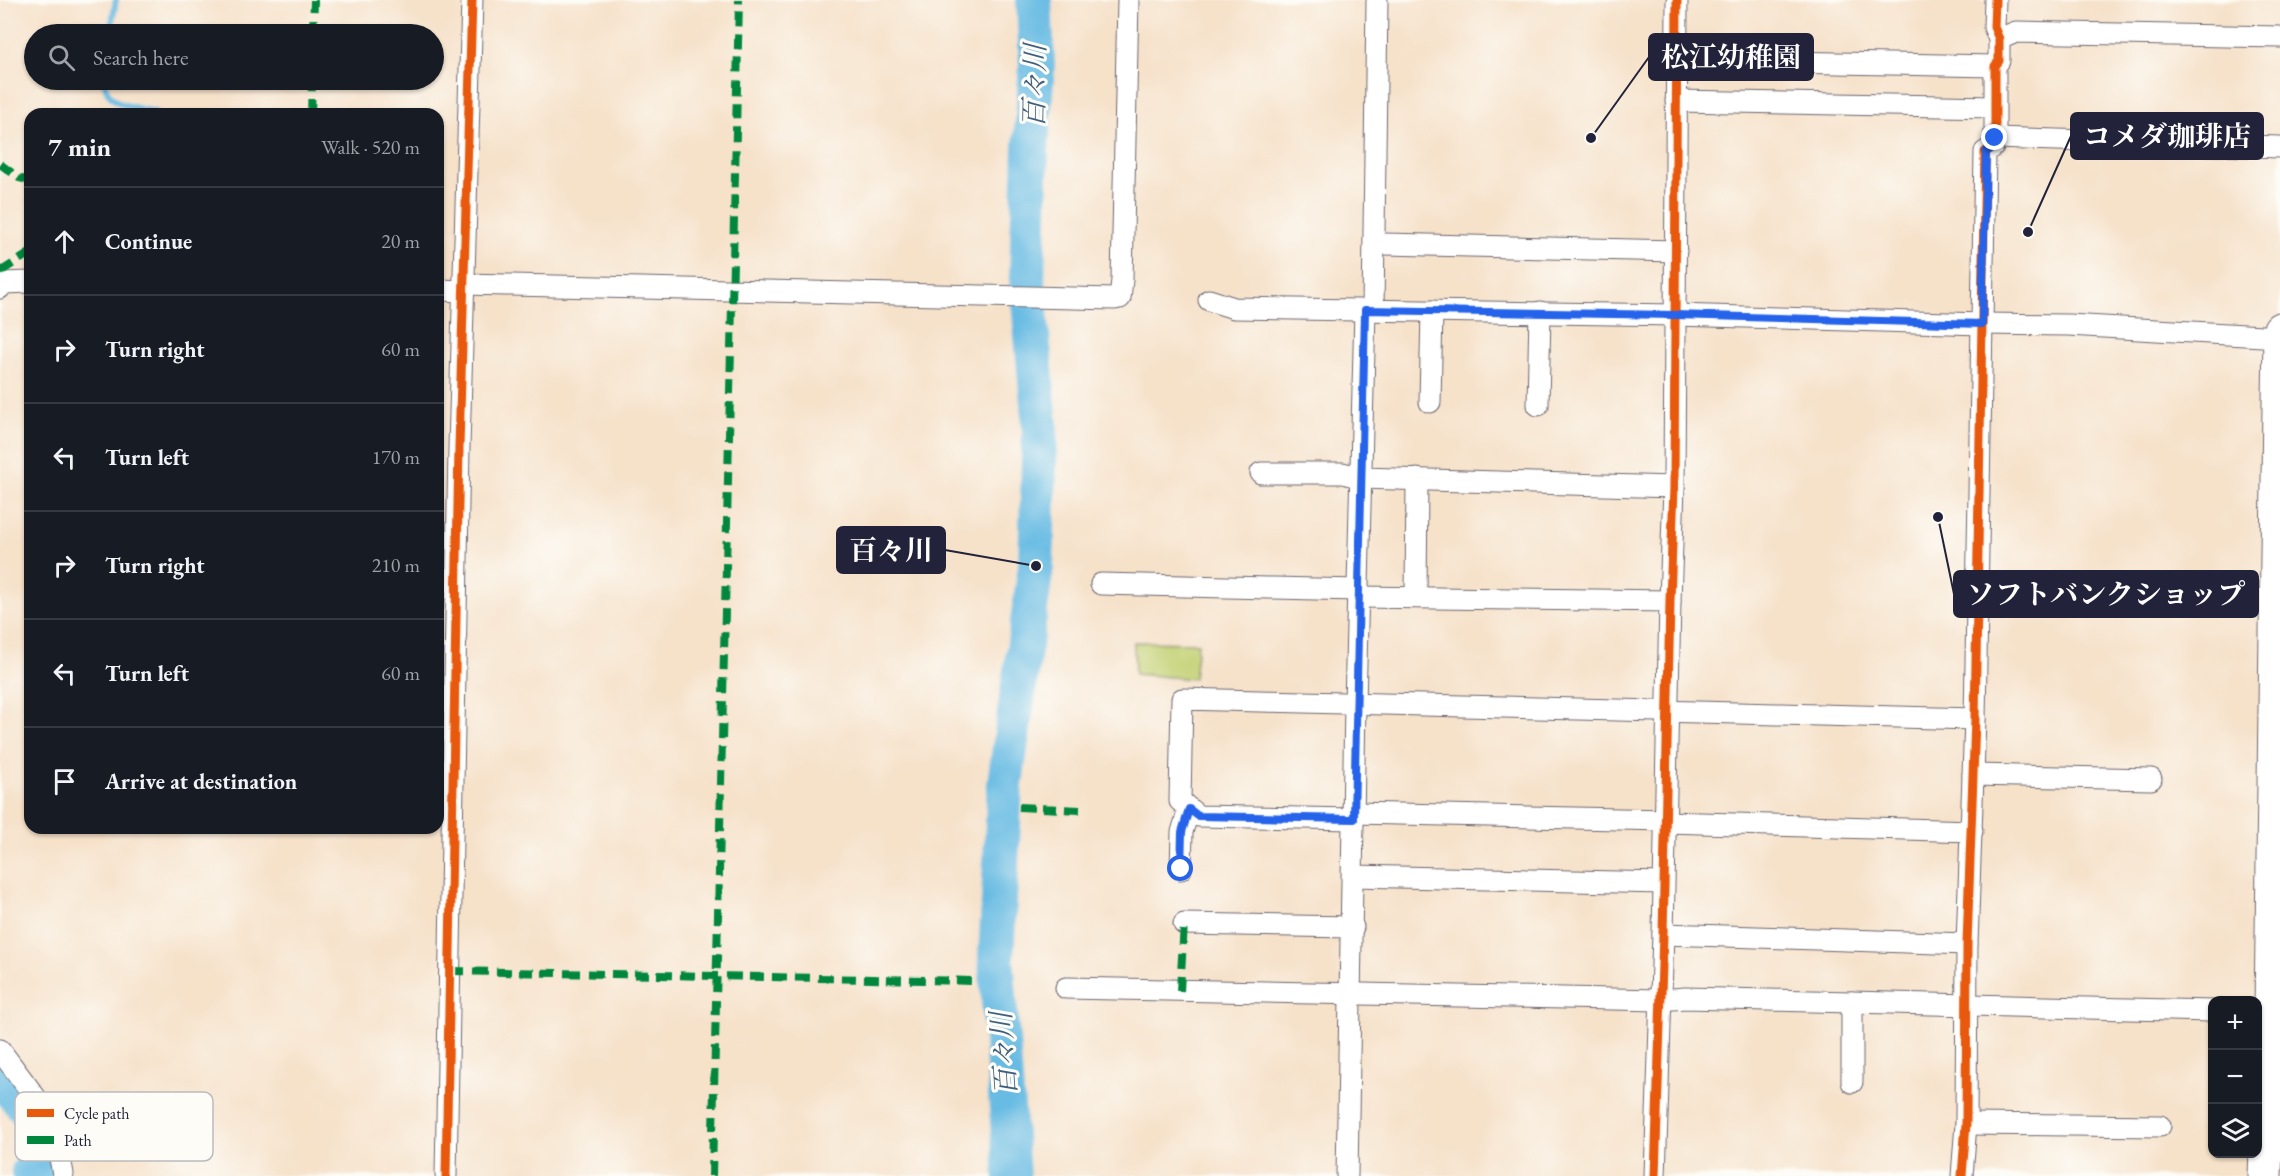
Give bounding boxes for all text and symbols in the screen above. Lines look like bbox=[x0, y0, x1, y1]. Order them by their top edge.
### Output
search box bbox=[24, 24, 444, 90]
callout: 松江幼稚園 bbox=[1649, 34, 1813, 80]
text: 松江幼稚園 bbox=[1661, 39, 1801, 75]
icon: search bbox=[45, 41, 78, 74]
water label: 百々川 bbox=[1015, 41, 1053, 128]
text: Search here bbox=[93, 43, 188, 72]
callout: コメダ珈琲店 bbox=[2071, 113, 2263, 159]
text: コメダ珈琲店 bbox=[2083, 118, 2251, 154]
route end bbox=[1981, 124, 2007, 150]
text: 7 min bbox=[48, 130, 111, 164]
text: Walk · 520 m bbox=[321, 134, 420, 160]
icon: ahead bbox=[48, 225, 81, 258]
text: Continue bbox=[105, 227, 192, 256]
text: 20 m bbox=[381, 228, 420, 254]
icon: right bbox=[48, 333, 81, 366]
text: Turn right bbox=[105, 335, 204, 364]
text: 60 m bbox=[381, 336, 420, 362]
icon: left bbox=[48, 441, 81, 474]
text: Turn left bbox=[105, 443, 189, 472]
text: 170 m bbox=[372, 444, 420, 470]
callout: 百々川 bbox=[837, 527, 945, 573]
text: 百々川 bbox=[849, 532, 933, 568]
icon: right bbox=[48, 549, 81, 582]
text: Turn right bbox=[105, 551, 204, 580]
text: 210 m bbox=[372, 552, 420, 578]
callout: ソフトバンクショップ bbox=[1954, 571, 2258, 617]
text: ソフトバンクショップ bbox=[1967, 576, 2245, 612]
icon: left bbox=[48, 657, 81, 690]
text: Turn left bbox=[105, 659, 189, 688]
text: 60 m bbox=[381, 660, 420, 686]
icon: arrive bbox=[48, 765, 81, 798]
text: Arrive at destination bbox=[105, 767, 297, 796]
route start bbox=[1167, 855, 1193, 881]
map controls bbox=[2208, 996, 2262, 1158]
button: + bbox=[2208, 996, 2262, 1050]
water label: 百々川 bbox=[982, 1008, 1024, 1097]
button: − bbox=[2208, 1050, 2262, 1104]
legend bbox=[15, 1092, 213, 1161]
text: Cycle path bbox=[64, 1103, 129, 1124]
button: layers bbox=[2208, 1104, 2262, 1158]
text: Path bbox=[64, 1130, 92, 1151]

